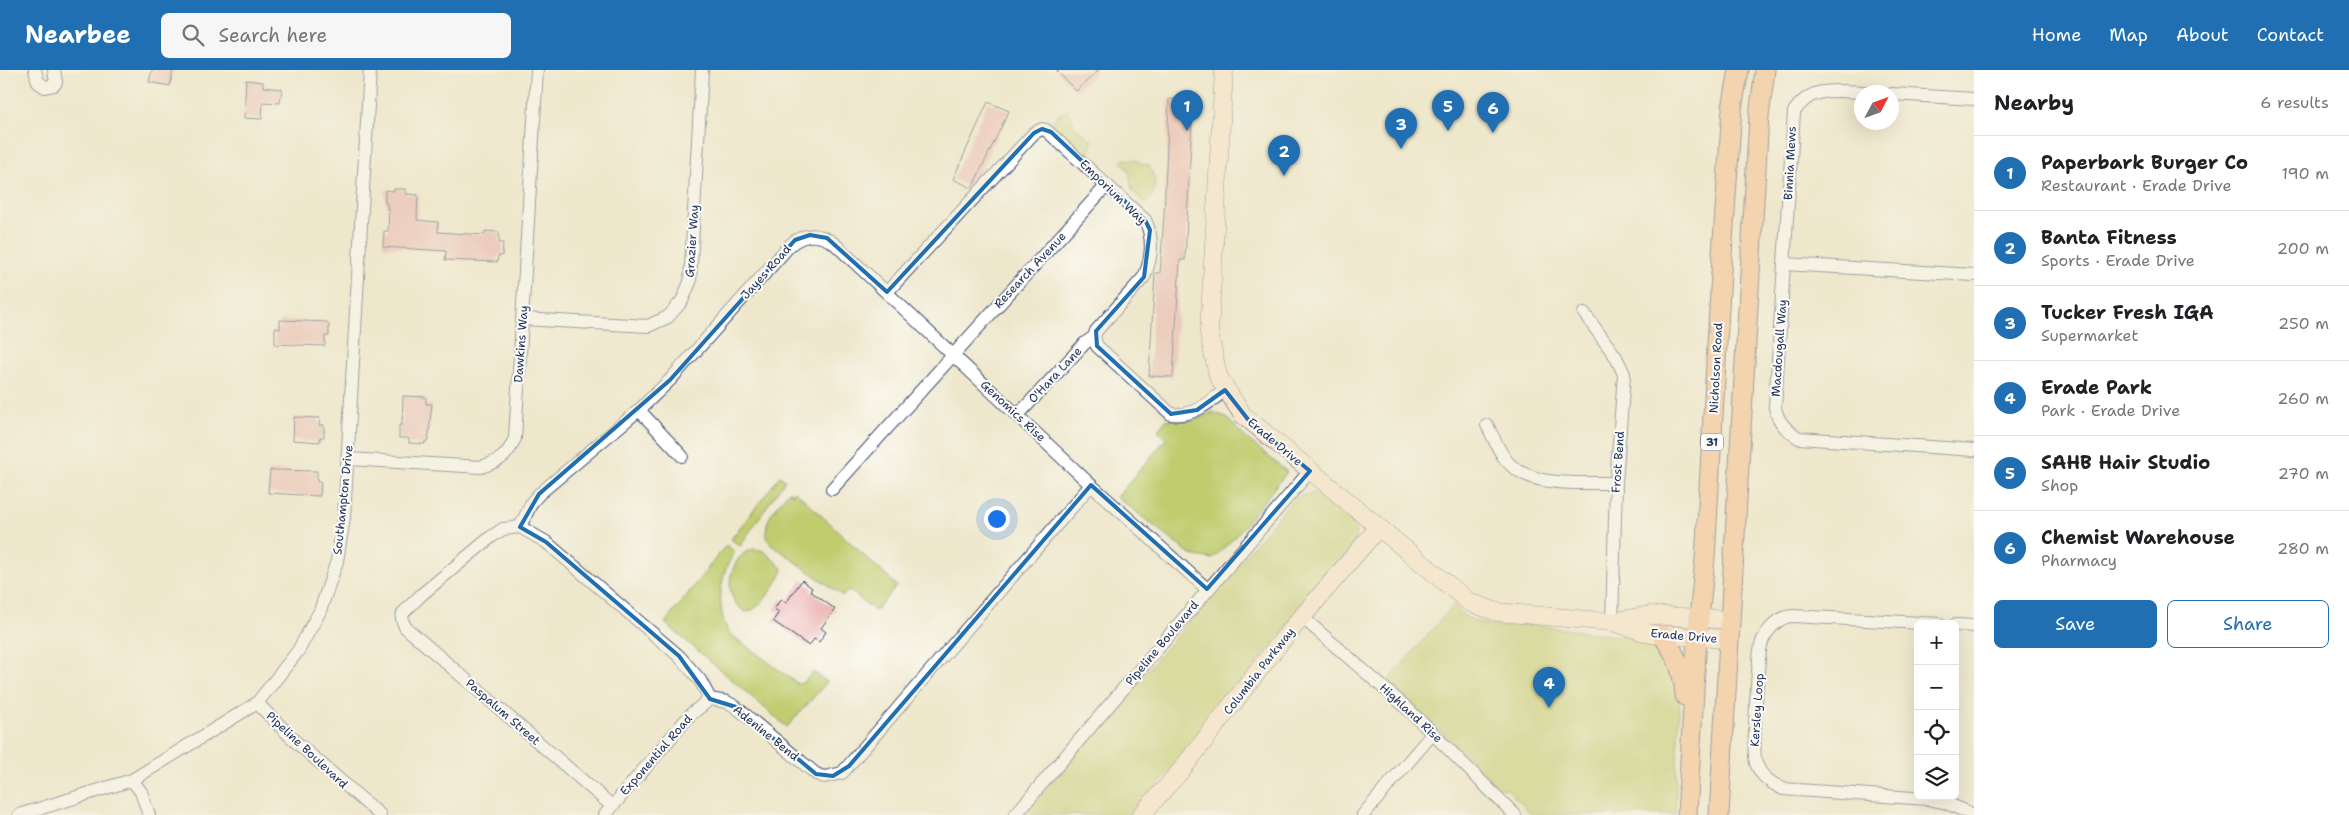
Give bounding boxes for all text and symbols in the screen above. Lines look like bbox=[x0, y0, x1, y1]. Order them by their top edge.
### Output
search box bbox=[161, 13, 511, 58]
text: Nearbee bbox=[25, 19, 131, 51]
icon: search bbox=[179, 21, 207, 49]
text: Search here bbox=[219, 23, 327, 48]
text: Home bbox=[2032, 23, 2081, 47]
text: Map bbox=[2109, 23, 2148, 47]
text: About bbox=[2176, 23, 2229, 47]
text: Contact bbox=[2257, 23, 2324, 47]
north arrow bbox=[1854, 85, 1899, 130]
text: Nearby bbox=[1994, 89, 2074, 117]
pin: 1 bbox=[1171, 90, 1203, 131]
pin: 5 bbox=[1432, 90, 1464, 131]
pin: 6 bbox=[1477, 92, 1509, 133]
text: 6 results bbox=[2260, 92, 2329, 113]
pin: 3 bbox=[1385, 108, 1417, 149]
street label: Binnia Mews bbox=[1780, 126, 1800, 200]
pin: 2 bbox=[1268, 135, 1300, 176]
text: Paperbark Burger Co bbox=[2041, 150, 2248, 175]
street label: Emporium Way bbox=[1076, 156, 1150, 228]
text: 1 bbox=[2006, 163, 2014, 184]
text: 190 m bbox=[2282, 163, 2329, 184]
text: Restaurant · Erade Drive bbox=[2041, 175, 2232, 196]
street label: Grazier Way bbox=[681, 204, 703, 278]
text: Banta Fitness bbox=[2041, 225, 2177, 250]
street label: Research Avenue bbox=[990, 228, 1070, 312]
text: 2 bbox=[2004, 238, 2016, 259]
text: 200 m bbox=[2277, 238, 2329, 259]
street label: Jayes Road bbox=[737, 241, 795, 303]
text: Sports · Erade Drive bbox=[2041, 250, 2195, 271]
street label: Macdougall Way bbox=[1768, 299, 1790, 397]
text: Tucker Fresh IGA bbox=[2041, 300, 2213, 325]
street label: Dawkins Way bbox=[510, 305, 532, 383]
text: 3 bbox=[2004, 313, 2016, 334]
text: 250 m bbox=[2278, 313, 2329, 334]
street label: Nicholson Road bbox=[1706, 322, 1726, 414]
text: Supermarket bbox=[2041, 325, 2138, 346]
street label: O'Hara Lane bbox=[1025, 343, 1085, 407]
text: Erade Park bbox=[2041, 375, 2152, 400]
street label: Genomics Rise bbox=[977, 377, 1049, 446]
text: 4 bbox=[2004, 388, 2016, 409]
text: 260 m bbox=[2277, 388, 2329, 409]
text: Park · Erade Drive bbox=[2041, 400, 2180, 421]
street label: Erade Drive bbox=[1244, 414, 1306, 470]
street label: Frost Bend bbox=[1608, 430, 1628, 493]
road number: 31 bbox=[1701, 434, 1723, 451]
street label: Southampton Drive bbox=[329, 444, 357, 556]
text: SAHB Hair Studio bbox=[2041, 450, 2210, 475]
text: 5 bbox=[2005, 463, 2015, 484]
text: 270 m bbox=[2278, 463, 2329, 484]
text: Shop bbox=[2041, 475, 2078, 496]
your location bbox=[984, 506, 1010, 532]
text: Chemist Warehouse bbox=[2041, 525, 2235, 550]
text: 6 bbox=[2004, 538, 2016, 559]
text: 280 m bbox=[2277, 538, 2329, 559]
text: Pharmacy bbox=[2041, 550, 2117, 571]
street label: Pipeline Boulevard bbox=[1122, 597, 1203, 689]
button: Save bbox=[1994, 600, 2157, 648]
button: Share bbox=[2167, 600, 2329, 648]
map controls bbox=[1914, 620, 1959, 800]
button: + bbox=[1914, 620, 1959, 665]
street label: Columbia Parkway bbox=[1220, 624, 1298, 718]
street label: Erade Drive bbox=[1650, 625, 1718, 647]
button: − bbox=[1914, 665, 1959, 710]
pin: 4 bbox=[1533, 667, 1565, 708]
street label: Kersley Loop bbox=[1746, 672, 1768, 747]
street label: Paspalum Street bbox=[462, 675, 544, 749]
street label: Highland Rise bbox=[1376, 680, 1446, 746]
street label: Adenine Bend bbox=[730, 702, 802, 765]
street label: Pipeline Boulevard bbox=[263, 708, 352, 792]
button: locate bbox=[1914, 710, 1959, 755]
street label: Exponential Road bbox=[616, 711, 696, 799]
button: layers bbox=[1914, 755, 1959, 800]

